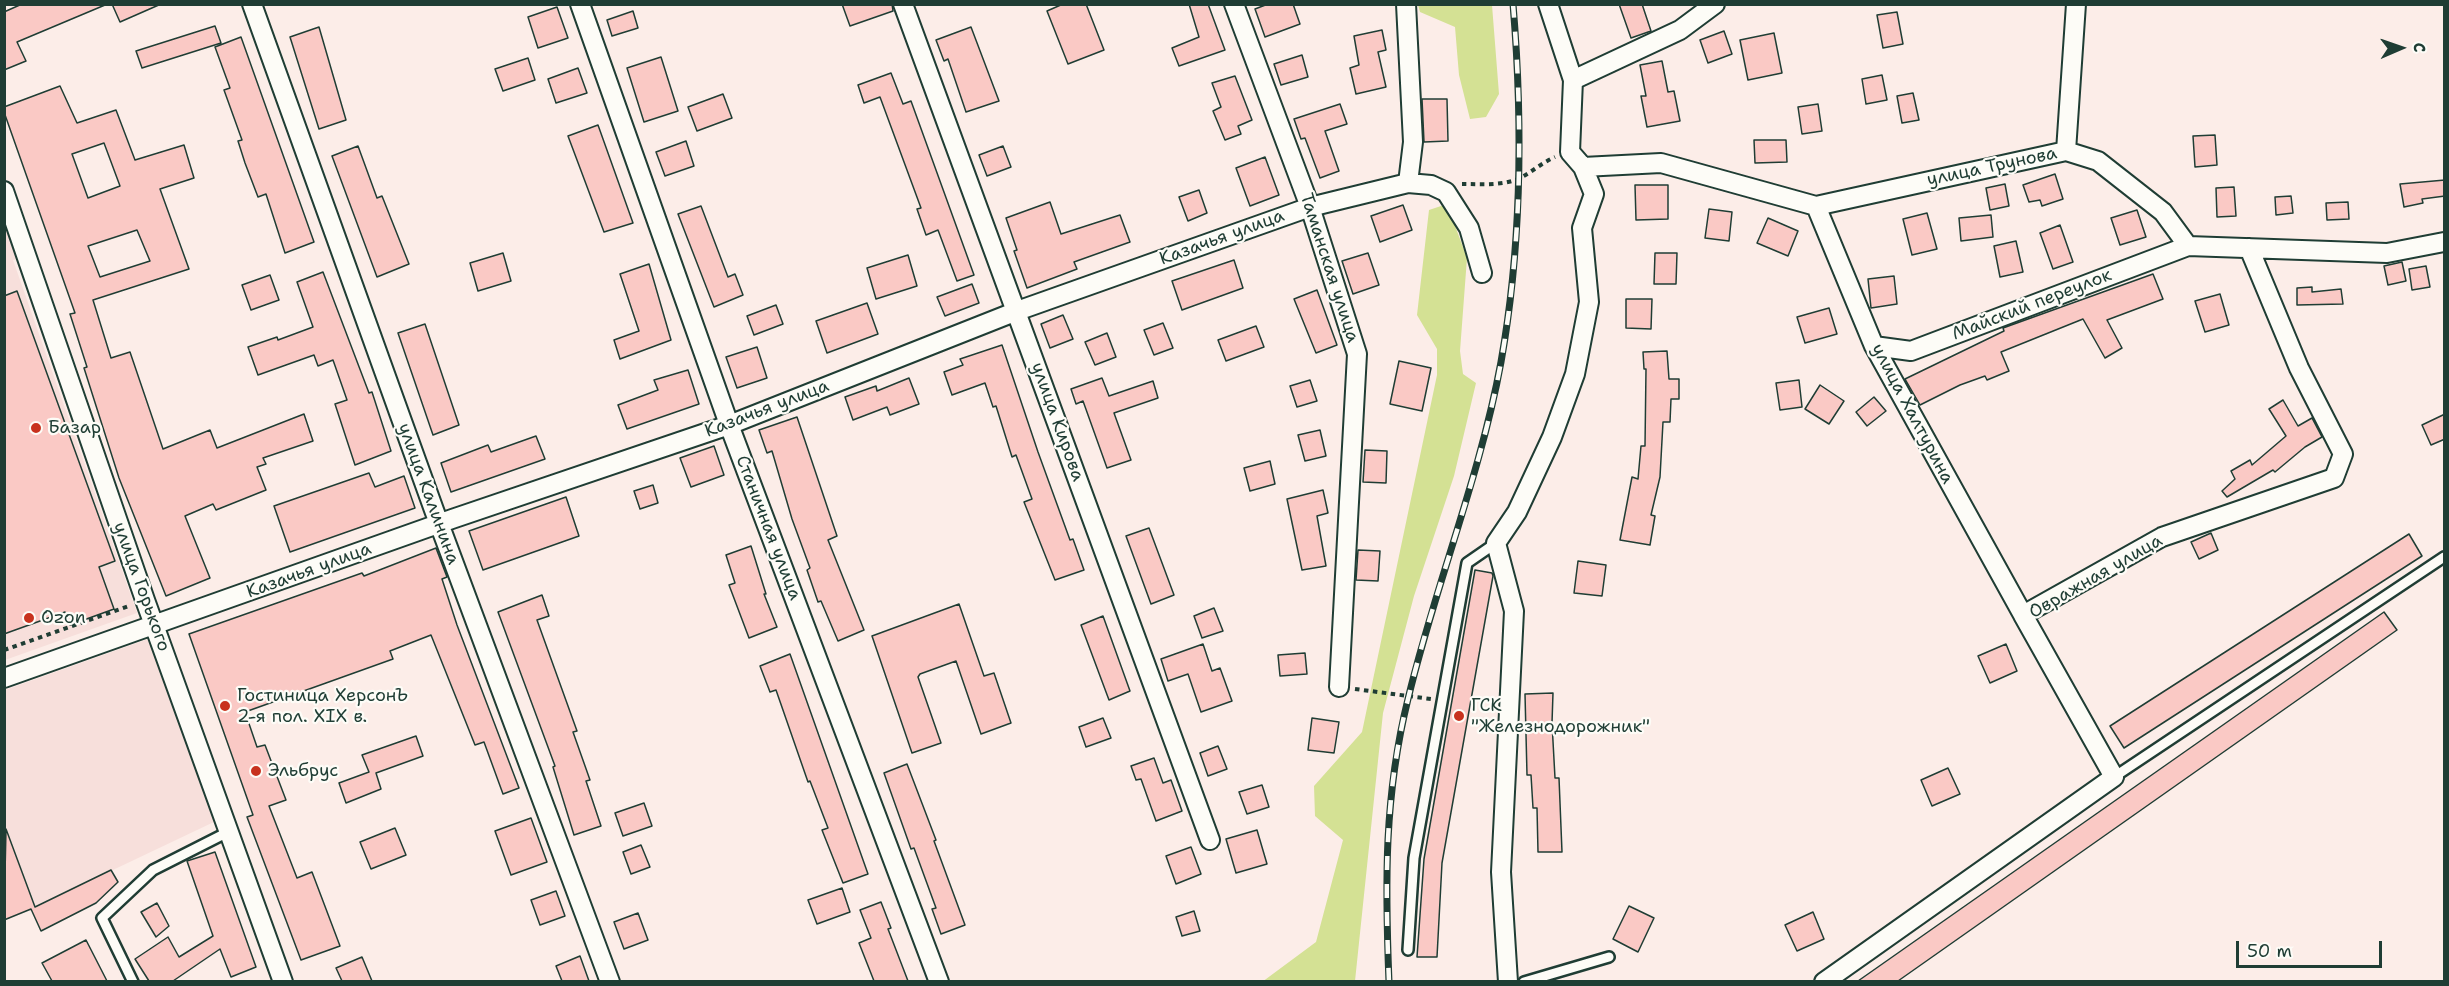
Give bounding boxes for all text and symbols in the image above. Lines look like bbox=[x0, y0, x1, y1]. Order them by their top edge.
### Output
north arrow bbox=[2371, 18, 2431, 78]
text: С bbox=[2409, 42, 2430, 53]
street label: улица Трунова bbox=[1925, 143, 2059, 191]
street label: Таманская улица bbox=[1295, 191, 1363, 345]
street label: Казачья улица bbox=[1157, 205, 1287, 271]
street label: Майский переулок bbox=[1949, 265, 2115, 345]
street label: улица Халтурина bbox=[1866, 340, 1958, 488]
street label: улица Кирова bbox=[1025, 360, 1089, 484]
street label: Казачья улица bbox=[702, 375, 832, 443]
place label: Базар bbox=[48, 417, 101, 439]
street label: улица Калинина bbox=[392, 420, 464, 568]
marker: Базар bbox=[29, 421, 43, 435]
street label: Станичная улица bbox=[730, 453, 806, 603]
street label: улица Горького bbox=[108, 520, 174, 654]
street label: Овражная улица bbox=[2026, 530, 2166, 624]
street label: Казачья улица bbox=[244, 538, 374, 604]
place label: Ozon bbox=[41, 607, 86, 629]
marker: Ozon bbox=[22, 611, 36, 625]
place label: Гостиница ХерсонЪ 2-я пол. XIX в. bbox=[237, 685, 408, 728]
place label: ГСК "Железнодорожник" bbox=[1471, 695, 1650, 738]
marker: Гостиница ХерсонЪ 2-я пол. XIX в. bbox=[218, 699, 232, 713]
marker: ГСК "Железнодорожник" bbox=[1452, 709, 1466, 723]
place label: Эльбрус bbox=[268, 760, 338, 782]
marker: Эльбрус bbox=[249, 764, 263, 778]
scale bar bbox=[2239, 929, 2384, 967]
text: 50 m bbox=[2247, 939, 2292, 963]

